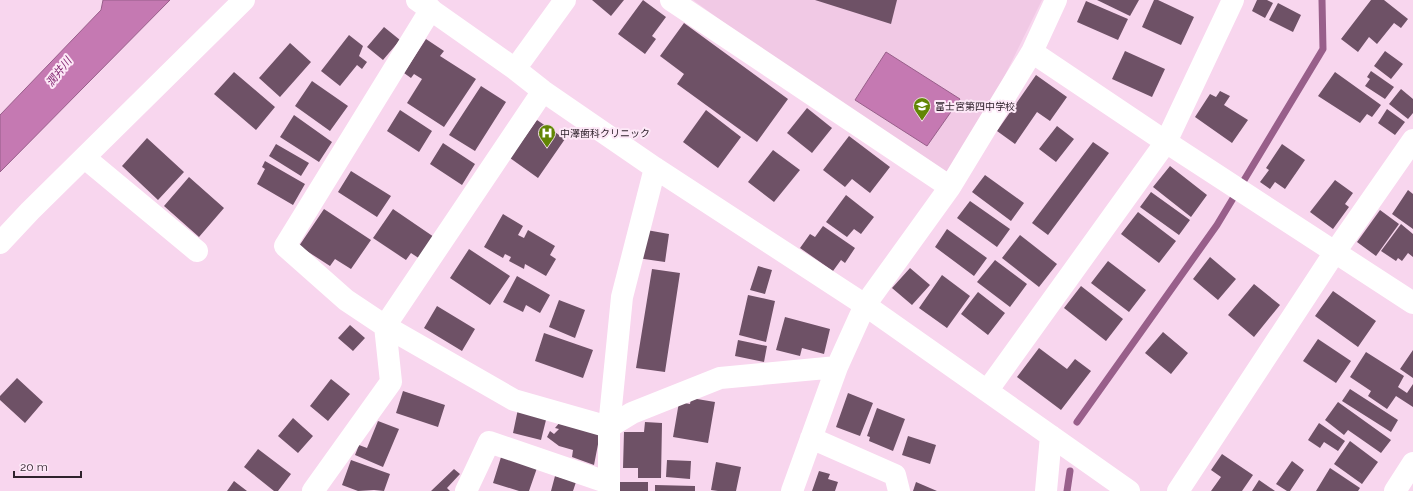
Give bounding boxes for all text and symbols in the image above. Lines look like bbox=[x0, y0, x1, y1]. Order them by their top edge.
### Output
water label: 潤井川 bbox=[44, 54, 75, 89]
school or university icon: 富士宮第四中学校 bbox=[912, 96, 932, 121]
place label: 富士宮第四中学校 bbox=[935, 101, 1015, 112]
hospital icon: 中澤歯科クリニック bbox=[537, 123, 557, 148]
place label: 中澤歯科クリニック bbox=[560, 128, 650, 139]
scale bar bbox=[14, 453, 81, 479]
text: 20 m bbox=[20, 460, 48, 474]

